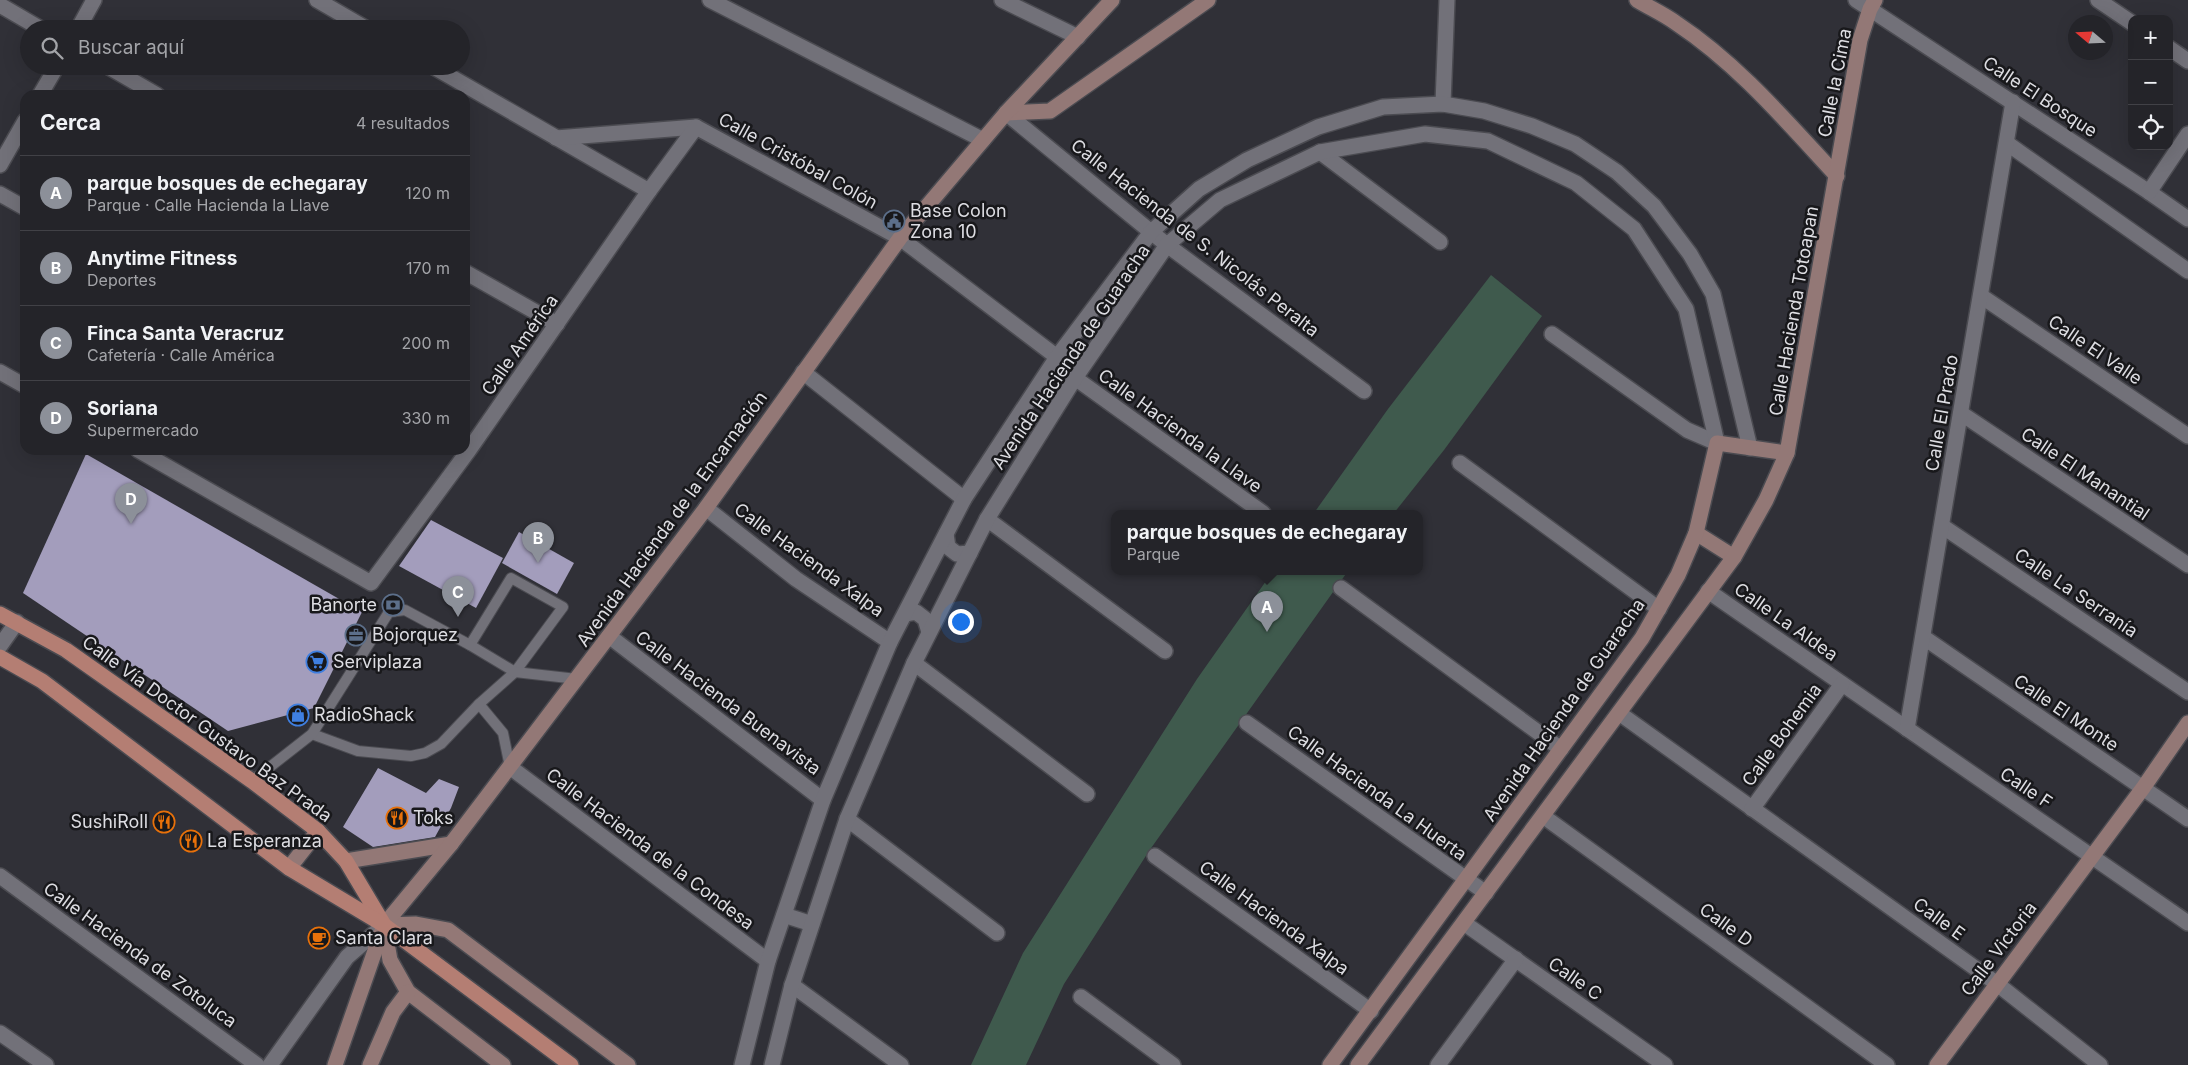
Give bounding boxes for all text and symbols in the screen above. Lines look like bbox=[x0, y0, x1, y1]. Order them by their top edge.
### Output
north arrow bbox=[2068, 15, 2113, 60]
map controls bbox=[2128, 15, 2173, 150]
button: + bbox=[2128, 15, 2173, 60]
search box bbox=[20, 20, 470, 75]
street label: Calle la Cima bbox=[1814, 27, 1855, 139]
icon: search bbox=[38, 34, 66, 62]
text: Buscar aquí bbox=[78, 36, 184, 59]
street label: Calle El Bosque bbox=[1979, 52, 2101, 141]
button: − bbox=[2128, 60, 2173, 105]
button: locate bbox=[2128, 105, 2173, 150]
street label: Calle Cristóbal Colón bbox=[715, 108, 881, 213]
text: Cerca bbox=[40, 110, 101, 135]
text: 4 resultados bbox=[356, 113, 450, 133]
street label: Calle Hacienda de S. Nicolás Peralta bbox=[1067, 134, 1323, 341]
text: parque bosques de echegaray bbox=[87, 172, 368, 195]
text: A bbox=[50, 183, 62, 203]
text: 120 m bbox=[405, 183, 450, 203]
text: Parque · Calle Hacienda la Llave bbox=[87, 195, 329, 215]
place label: Base Colon Zona 10 bbox=[910, 200, 1007, 242]
street label: Calle Hacienda Totoapan bbox=[1765, 204, 1822, 417]
public building icon: Base Colon Zona 10 bbox=[882, 209, 906, 233]
street label: Avenida Hacienda de Guaracha bbox=[987, 240, 1154, 473]
text: Anytime Fitness bbox=[87, 247, 237, 270]
text: B bbox=[51, 258, 61, 278]
text: 170 m bbox=[406, 258, 450, 278]
text: Deportes bbox=[87, 270, 156, 290]
street label: Calle América bbox=[477, 290, 562, 399]
street label: Calle El Valle bbox=[2044, 311, 2146, 389]
text: Finca Santa Veracruz bbox=[87, 322, 284, 345]
text: C bbox=[50, 333, 62, 353]
text: 200 m bbox=[402, 333, 450, 353]
text: Cafetería · Calle América bbox=[87, 345, 275, 365]
street label: Calle El Prado bbox=[1921, 353, 1962, 473]
street label: Calle Hacienda la Llave bbox=[1094, 364, 1266, 497]
street label: Avenida Hacienda de la Encarnación bbox=[572, 387, 771, 650]
text: Soriana bbox=[87, 397, 158, 420]
text: D bbox=[50, 408, 62, 428]
text: 330 m bbox=[402, 408, 450, 428]
text: Supermercado bbox=[87, 420, 199, 440]
street label: Calle El Manantial bbox=[2017, 423, 2153, 524]
pin: D bbox=[115, 483, 147, 524]
street label: Calle Hacienda Xalpa bbox=[730, 498, 888, 621]
popup bbox=[1111, 510, 1423, 575]
text: parque bosques de echegaray bbox=[1127, 521, 1407, 544]
pin: B bbox=[522, 522, 554, 563]
text: Parque bbox=[1127, 544, 1180, 564]
street label: Calle La Serranía bbox=[2011, 544, 2142, 642]
pin: C bbox=[442, 576, 474, 617]
street label: Calle La Aldea bbox=[1731, 578, 1842, 665]
pin: A bbox=[1251, 591, 1283, 632]
bank icon: Banorte bbox=[381, 593, 405, 617]
place label: Banorte bbox=[310, 594, 377, 615]
street label: Avenida Hacienda de Guaracha bbox=[1478, 594, 1649, 825]
your location bbox=[948, 609, 974, 635]
office icon: Bojorquez bbox=[344, 623, 368, 647]
place label: Bojorquez bbox=[372, 624, 458, 645]
street label: Calle Hacienda Buenavista bbox=[632, 626, 825, 779]
street label: Calle Vía Doctor Gustavo Baz Prada bbox=[78, 631, 336, 826]
supermarket icon: Serviplaza bbox=[305, 650, 329, 674]
place label: Serviplaza bbox=[333, 651, 422, 672]
street label: Calle El Monte bbox=[2010, 670, 2123, 755]
street label: Calle Bohemia bbox=[1737, 679, 1826, 790]
shop icon: RadioShack bbox=[286, 703, 310, 727]
place label: RadioShack bbox=[314, 704, 414, 725]
street label: Calle Hacienda La Huerta bbox=[1284, 721, 1471, 865]
street label: Calle F bbox=[1996, 763, 2056, 813]
street label: Calle Hacienda de la Condesa bbox=[542, 764, 758, 934]
restaurant icon: Toks bbox=[385, 806, 409, 830]
place label: Toks bbox=[413, 807, 453, 828]
restaurant icon: SushiRoll bbox=[152, 810, 176, 834]
place label: SushiRoll bbox=[70, 811, 148, 832]
restaurant icon: La Esperanza bbox=[179, 829, 203, 853]
place label: La Esperanza bbox=[207, 830, 322, 851]
street label: Calle Hacienda Xalpa bbox=[1195, 856, 1353, 979]
street label: Calle Hacienda de Zotoluca bbox=[40, 877, 241, 1032]
street label: Calle E bbox=[1910, 893, 1969, 944]
street label: Calle Victoria bbox=[1956, 897, 2041, 1000]
street label: Calle D bbox=[1696, 898, 1757, 951]
cafe icon: Santa Clara bbox=[307, 926, 331, 950]
place label: Santa Clara bbox=[335, 927, 433, 948]
street label: Calle C bbox=[1544, 953, 1606, 1005]

